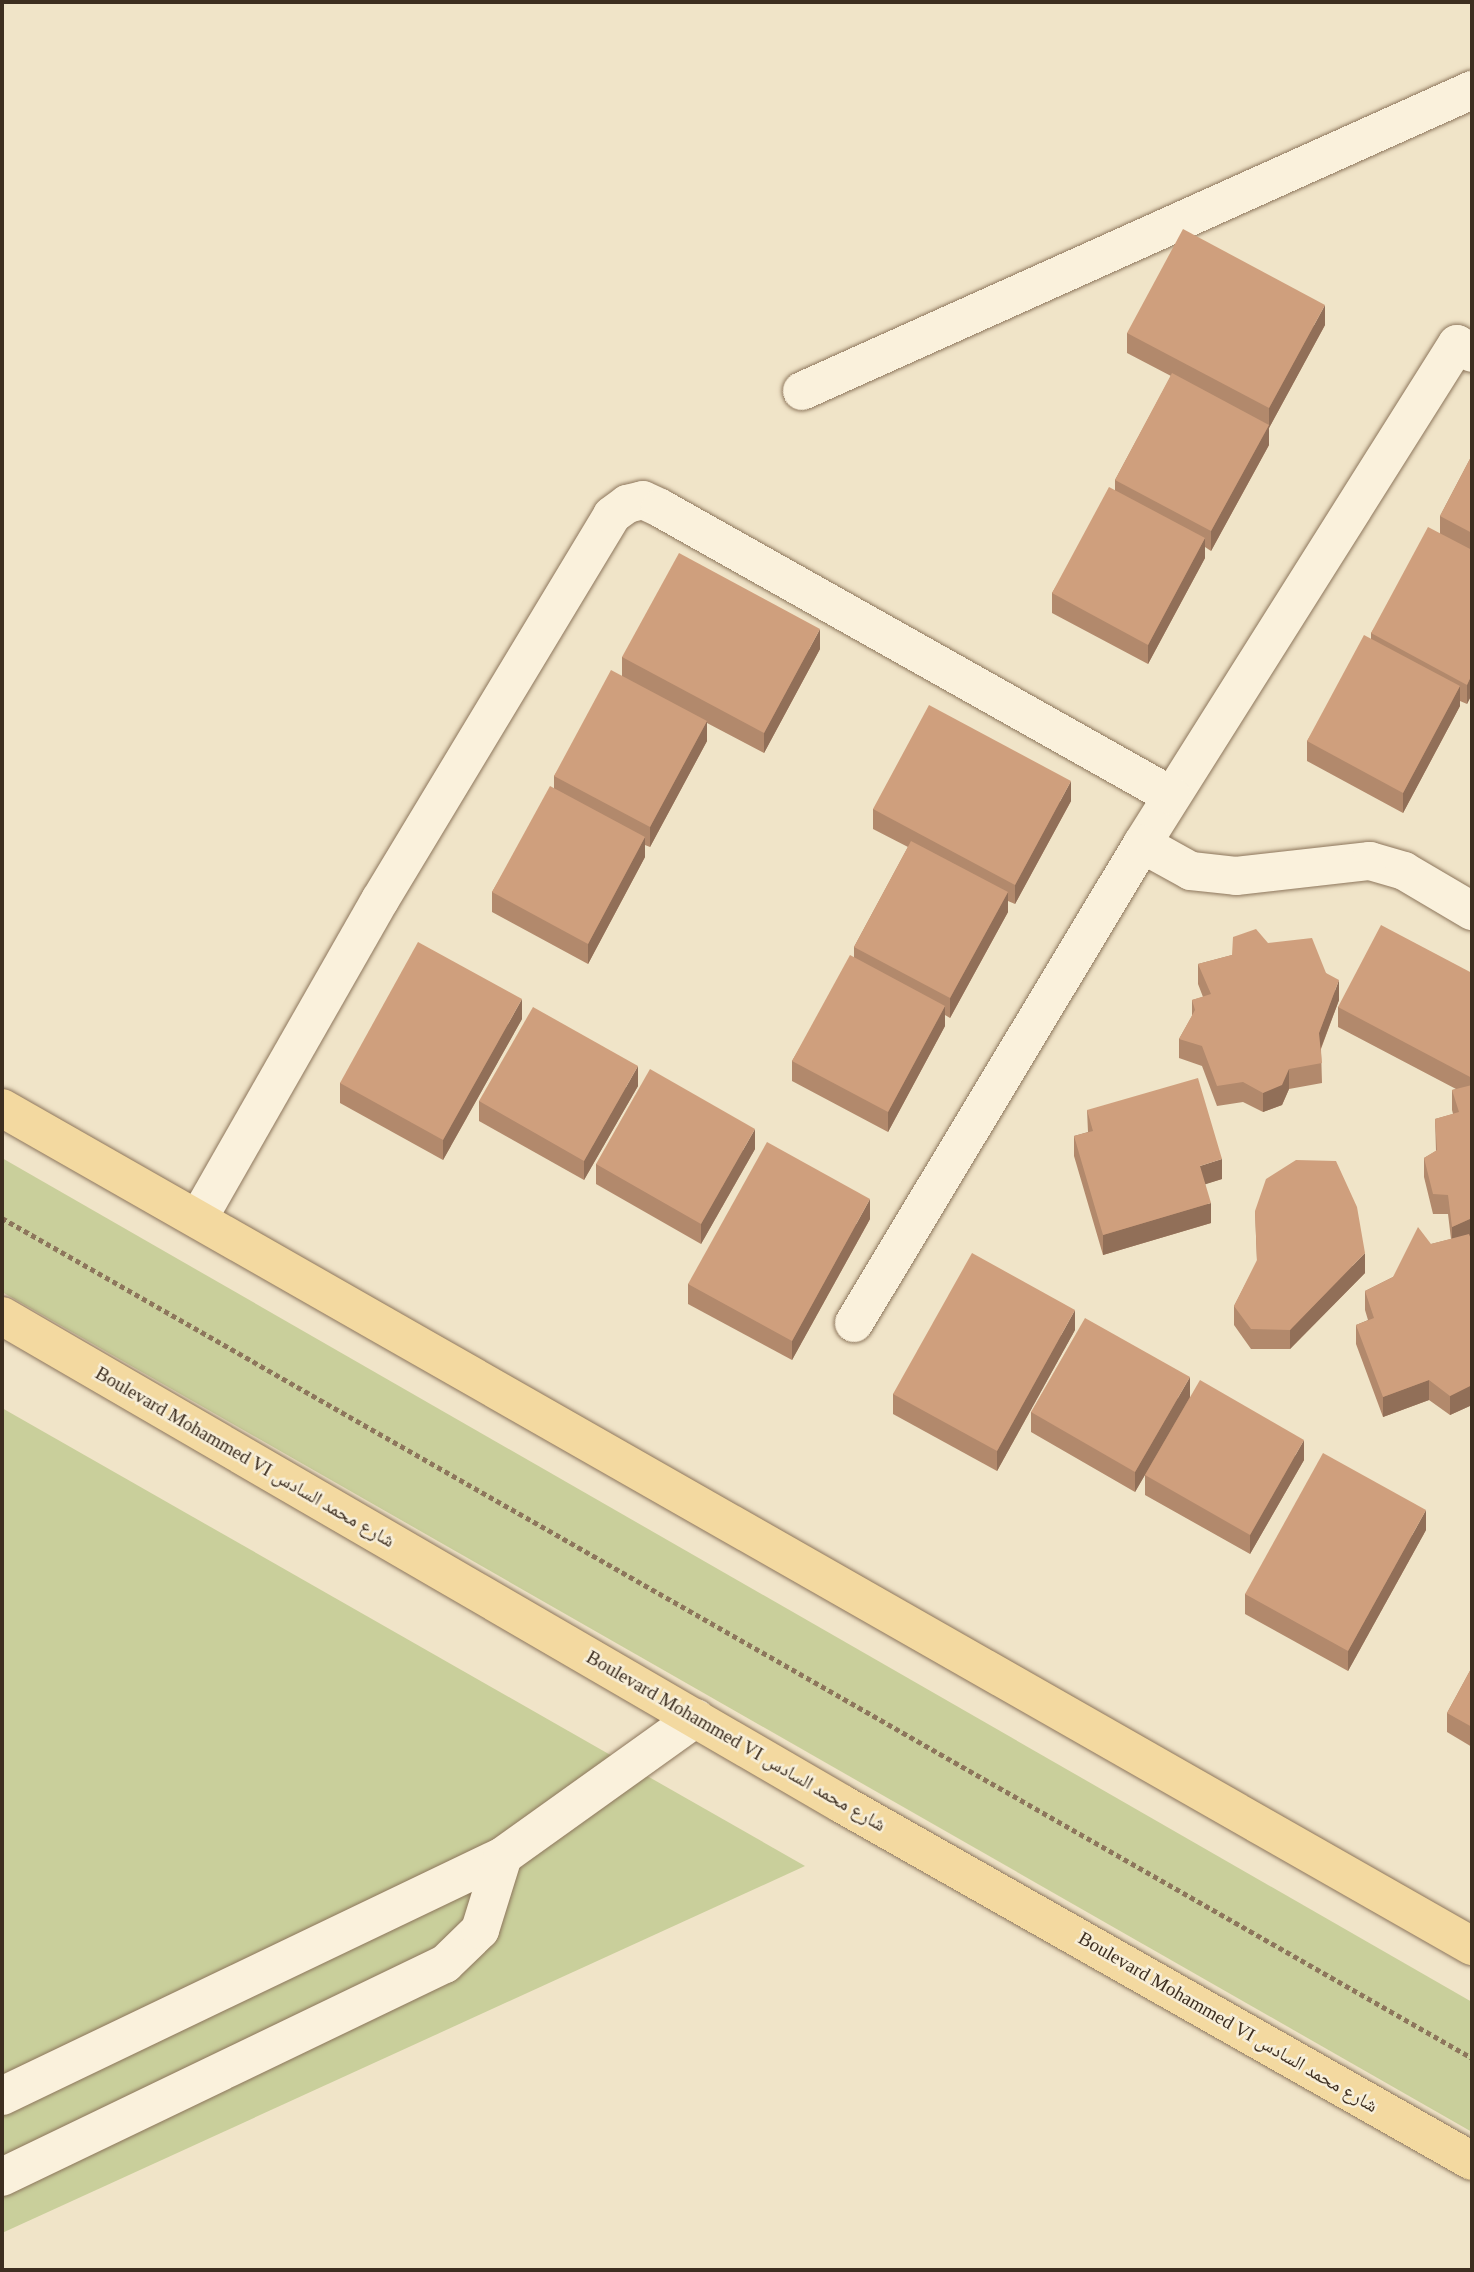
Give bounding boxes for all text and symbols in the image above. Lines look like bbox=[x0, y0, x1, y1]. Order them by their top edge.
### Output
street label: Boulevard Mohammed VI شارع محمد السادس bbox=[91, 1362, 399, 1552]
street label: Boulevard Mohammed VI شارع محمد السادس bbox=[582, 1646, 890, 1836]
street label: Boulevard Mohammed VI شارع محمد السادس bbox=[1074, 1927, 1382, 2117]

